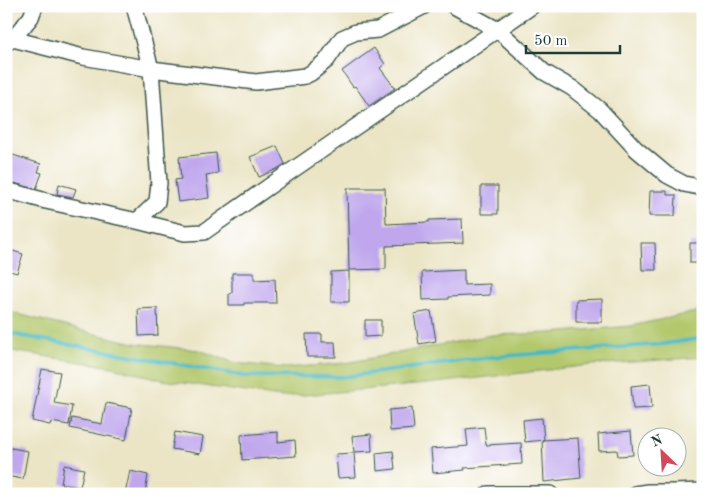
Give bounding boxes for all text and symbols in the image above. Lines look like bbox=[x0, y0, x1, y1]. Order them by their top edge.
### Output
scale bar bbox=[526, 22, 620, 54]
text: 50 m bbox=[534, 34, 568, 49]
north arrow bbox=[636, 428, 686, 478]
text: N bbox=[649, 432, 665, 450]

